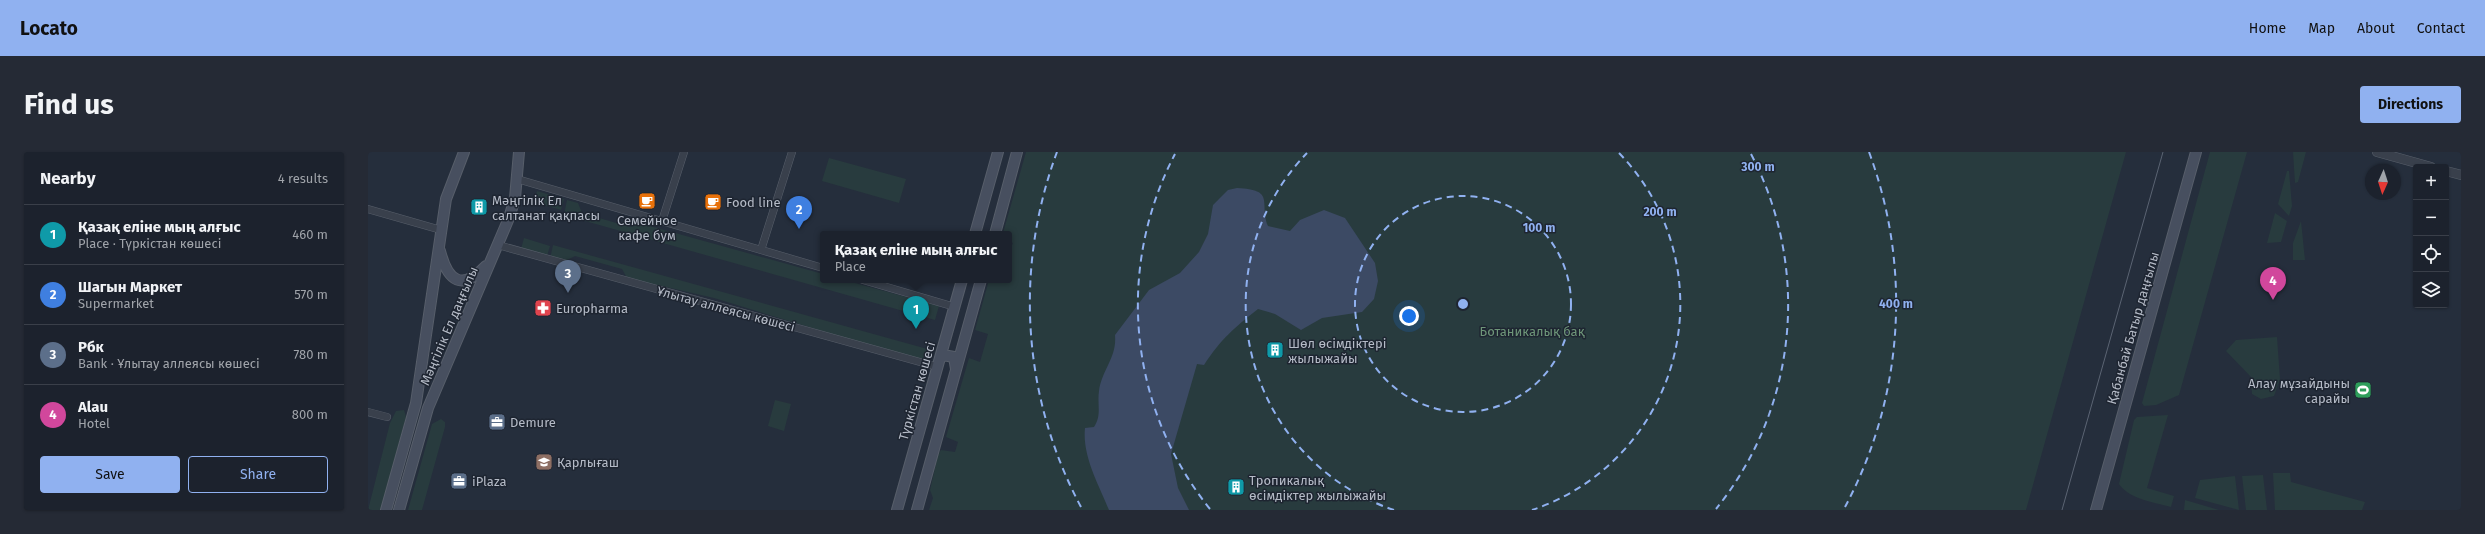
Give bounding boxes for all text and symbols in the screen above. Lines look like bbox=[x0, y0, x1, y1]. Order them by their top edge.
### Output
text: Locato bbox=[20, 17, 78, 40]
text: Home bbox=[2249, 20, 2286, 37]
text: Map bbox=[2308, 20, 2335, 37]
text: About bbox=[2357, 20, 2395, 37]
text: Contact bbox=[2417, 20, 2465, 37]
button: Directions bbox=[2360, 86, 2461, 123]
text: Find us bbox=[24, 88, 114, 121]
text: 300 m bbox=[1740, 160, 1775, 174]
north arrow bbox=[2365, 164, 2401, 200]
map controls bbox=[2413, 164, 2449, 308]
button: + bbox=[2413, 164, 2449, 200]
text: Nearby bbox=[40, 168, 95, 189]
text: 4 results bbox=[278, 171, 328, 186]
cafe icon: Семейное кафе бум bbox=[637, 191, 657, 211]
cafe icon: Food line bbox=[703, 192, 723, 212]
place label: Мәңгілік Ел салтанат қақпасы bbox=[492, 193, 600, 223]
place label: Food line bbox=[726, 195, 781, 210]
pin: 2 bbox=[786, 196, 812, 229]
building icon: Мәңгілік Ел салтанат қақпасы bbox=[469, 197, 489, 217]
button: − bbox=[2413, 200, 2449, 236]
text: 200 m bbox=[1643, 205, 1677, 219]
place label: Семейное кафе бум bbox=[617, 213, 677, 243]
text: Қазақ еліне мың алғыс bbox=[78, 218, 241, 236]
text: 100 m bbox=[1523, 221, 1555, 235]
text: 1 bbox=[50, 227, 56, 242]
text: 460 m bbox=[292, 227, 328, 242]
popup bbox=[820, 231, 1012, 283]
text: Place · Түркістан көшесі bbox=[78, 236, 221, 251]
button: locate bbox=[2413, 236, 2449, 272]
text: Қазақ еліне мың алғыс bbox=[835, 241, 997, 259]
street label: Қабанбай Батыр даңғылы bbox=[2104, 250, 2162, 406]
text: Place bbox=[835, 259, 866, 274]
pin: 3 bbox=[555, 260, 581, 293]
street label: Мәңгілік Ел даңғылы bbox=[417, 264, 481, 388]
pin: 4 bbox=[2260, 267, 2286, 300]
button: layers bbox=[2413, 272, 2449, 308]
text: Шагын Маркет bbox=[78, 278, 182, 296]
street label: Ұлытау аллеясы көшесі bbox=[655, 283, 797, 335]
text: 2 bbox=[50, 287, 56, 302]
text: 570 m bbox=[294, 287, 328, 302]
text: Supermarket bbox=[78, 296, 154, 311]
pin: 1 bbox=[903, 296, 929, 329]
centre of rings bbox=[1456, 297, 1470, 311]
text: 400 m bbox=[1879, 297, 1913, 311]
pharmacy icon: Europharma bbox=[533, 298, 553, 318]
place label: Europharma bbox=[556, 301, 628, 316]
your location bbox=[1399, 306, 1419, 326]
park label: Ботаникалық бақ bbox=[1480, 324, 1585, 339]
place label: Шөл өсімдіктері жылыжайы bbox=[1288, 336, 1386, 366]
text: Рбк bbox=[78, 338, 104, 356]
street label: Түркістан көшесі bbox=[896, 340, 938, 442]
building icon: Шөл өсімдіктері жылыжайы bbox=[1265, 340, 1285, 360]
text: 3 bbox=[50, 347, 56, 362]
text: 780 m bbox=[293, 347, 328, 362]
text: Bank · Ұлытау аллеясы көшесі bbox=[78, 356, 260, 371]
place label: Алау мұзайдыны сарайы bbox=[2248, 376, 2350, 406]
sports icon: Алау мұзайдыны сарайы bbox=[2353, 380, 2373, 400]
text: Alau bbox=[78, 398, 108, 416]
text: 4 bbox=[49, 407, 57, 422]
text: 800 m bbox=[292, 407, 328, 422]
office icon: Demure bbox=[487, 412, 507, 432]
place label: Demure bbox=[510, 415, 556, 430]
text: Hotel bbox=[78, 416, 110, 431]
school or university icon: Қарлығаш bbox=[534, 452, 554, 472]
place label: Қарлығаш bbox=[557, 455, 619, 470]
button: Save bbox=[40, 456, 180, 493]
button: Share bbox=[188, 456, 328, 493]
office icon: iPlaza bbox=[449, 471, 469, 491]
place label: Тропикалық өсімдіктер жылыжайы bbox=[1249, 473, 1386, 503]
place label: iPlaza bbox=[472, 474, 506, 489]
building icon: Тропикалық өсімдіктер жылыжайы bbox=[1226, 477, 1246, 497]

